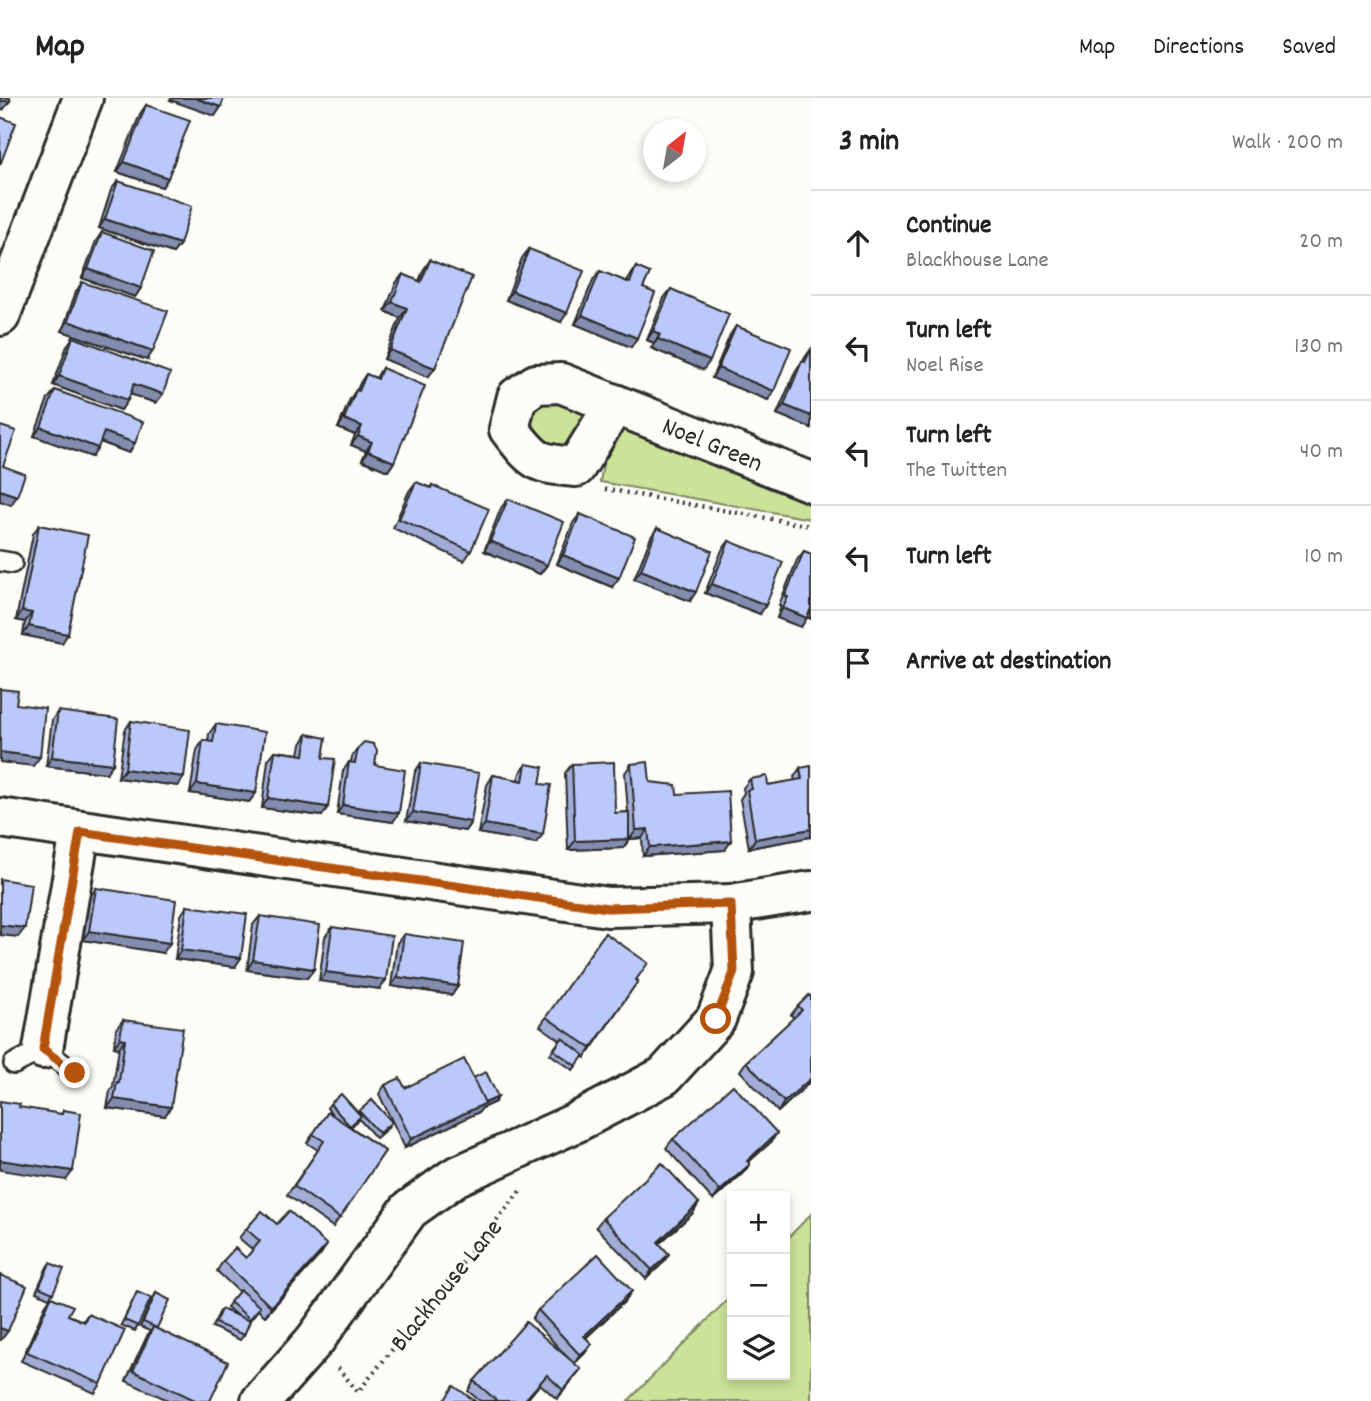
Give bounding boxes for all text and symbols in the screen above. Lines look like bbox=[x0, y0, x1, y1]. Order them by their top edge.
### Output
text: Map bbox=[35, 25, 85, 72]
text: Map bbox=[1079, 31, 1115, 65]
text: Directions bbox=[1153, 31, 1244, 65]
text: Saved bbox=[1282, 31, 1336, 65]
north arrow bbox=[643, 119, 706, 182]
text: 3 min bbox=[839, 122, 899, 165]
text: Walk · 200 m bbox=[1232, 127, 1343, 160]
text: Continue bbox=[906, 208, 991, 245]
icon: ahead bbox=[839, 224, 877, 262]
text: 20 m bbox=[1299, 226, 1343, 259]
text: Blackhouse Lane bbox=[906, 245, 1049, 278]
text: Turn left bbox=[906, 313, 992, 350]
icon: left bbox=[839, 329, 877, 367]
text: 130 m bbox=[1294, 331, 1343, 364]
text: Noel Rise bbox=[906, 350, 984, 383]
street label: Noel Green bbox=[656, 409, 768, 483]
text: Turn left bbox=[906, 418, 992, 455]
icon: left bbox=[839, 434, 877, 472]
text: 40 m bbox=[1300, 436, 1343, 469]
text: The Twitten bbox=[906, 455, 1007, 488]
icon: left bbox=[839, 539, 877, 577]
text: Turn left bbox=[906, 539, 992, 576]
text: 10 m bbox=[1304, 541, 1343, 574]
icon: arrive bbox=[839, 644, 877, 682]
text: Arrive at destination bbox=[906, 644, 1111, 681]
route start bbox=[700, 1003, 731, 1034]
route end bbox=[59, 1057, 90, 1088]
map controls bbox=[727, 1191, 790, 1380]
button: + bbox=[727, 1191, 790, 1254]
street label: Blackhouse Lane bbox=[383, 1212, 513, 1360]
button: − bbox=[727, 1254, 790, 1317]
button: layers bbox=[727, 1317, 790, 1380]

